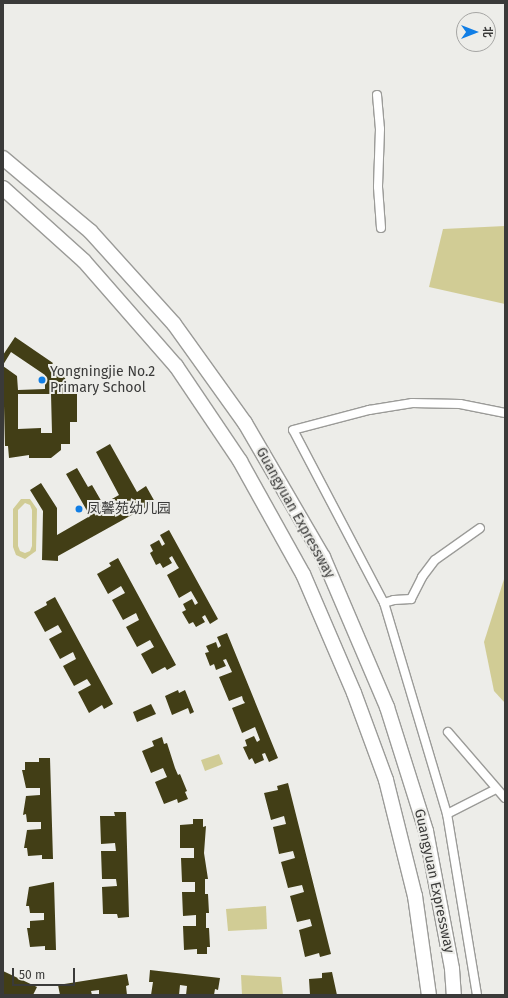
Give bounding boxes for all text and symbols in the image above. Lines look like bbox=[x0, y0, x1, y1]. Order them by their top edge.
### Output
north arrow bbox=[456, 12, 496, 52]
text: 北 bbox=[481, 27, 494, 38]
place label: Yongningjie No.2 Primary School bbox=[50, 364, 155, 396]
marker: Yongningjie No.2 Primary School bbox=[37, 375, 47, 385]
street label: Guangyuan Expressway bbox=[252, 445, 338, 581]
place label: 凤馨苑幼儿园 bbox=[87, 501, 171, 517]
marker: 凤馨苑幼儿园 bbox=[74, 504, 84, 514]
street label: Guangyuan Expressway bbox=[411, 807, 457, 955]
scale bar bbox=[14, 960, 77, 986]
text: 50 m bbox=[19, 968, 45, 982]

